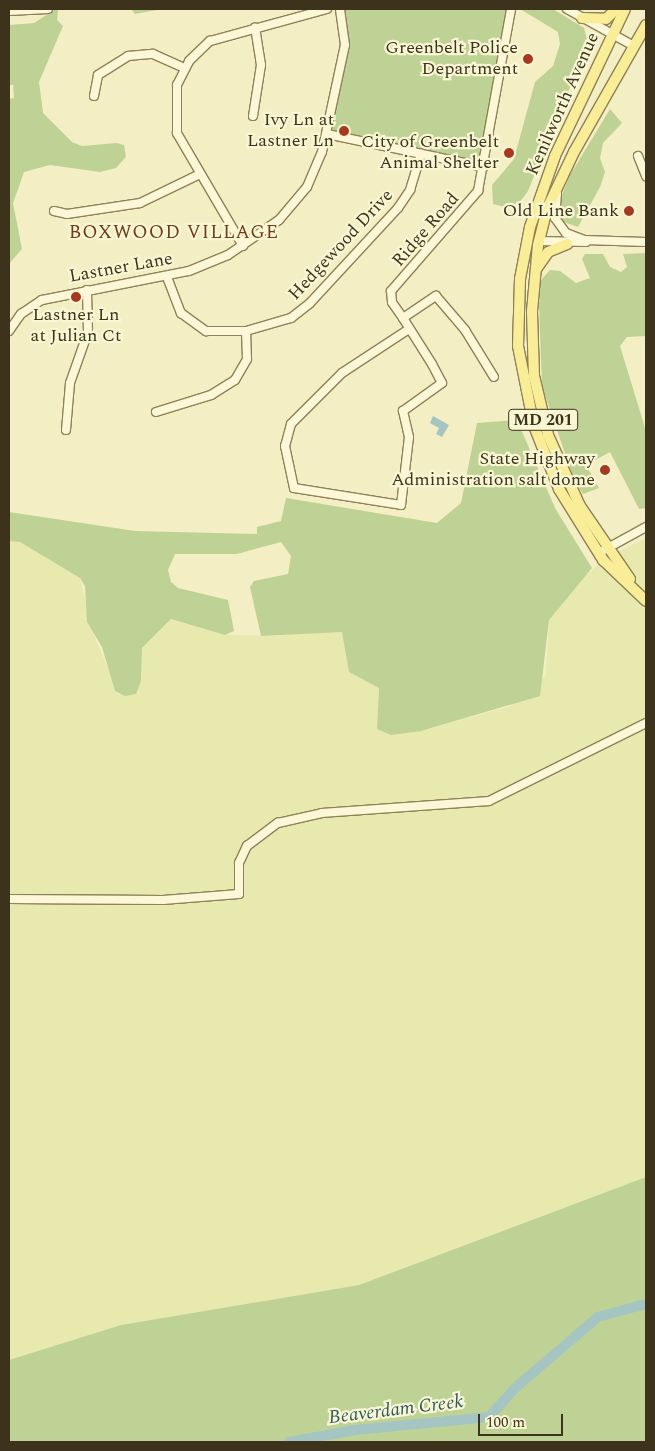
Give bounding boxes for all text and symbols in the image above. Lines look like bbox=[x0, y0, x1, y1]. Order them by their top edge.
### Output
street label: Kenilworth Avenue bbox=[522, 29, 604, 179]
place label: Greenbelt Police Department bbox=[385, 38, 518, 80]
marker: Greenbelt Police Department bbox=[522, 53, 534, 65]
place label: Ivy Ln at Lastner Ln bbox=[247, 110, 334, 152]
marker: Ivy Ln at Lastner Ln bbox=[338, 125, 350, 137]
place label: City of Greenbelt Animal Shelter bbox=[361, 132, 499, 174]
marker: City of Greenbelt Animal Shelter bbox=[503, 147, 515, 159]
street label: Hedgewood Drive bbox=[284, 185, 398, 305]
street label: Ridge Road bbox=[388, 189, 464, 271]
place label: Old Line Bank bbox=[503, 200, 619, 222]
marker: Old Line Bank bbox=[623, 205, 635, 217]
district label: BOXWOOD VILLAGE bbox=[67, 222, 281, 244]
street label: Lastner Lane bbox=[68, 248, 174, 288]
marker: Lastner Ln at Julian Ct bbox=[70, 291, 82, 303]
place label: Lastner Ln at Julian Ct bbox=[31, 305, 121, 348]
road number: MD 201 bbox=[508, 406, 578, 434]
place label: State Highway Administration salt dome bbox=[391, 449, 595, 492]
marker: State Highway Administration salt dome bbox=[599, 464, 611, 476]
water label: Beaverdam Creek bbox=[327, 1390, 465, 1430]
scale bar bbox=[480, 1404, 565, 1436]
text: 100 m bbox=[486, 1411, 525, 1434]

